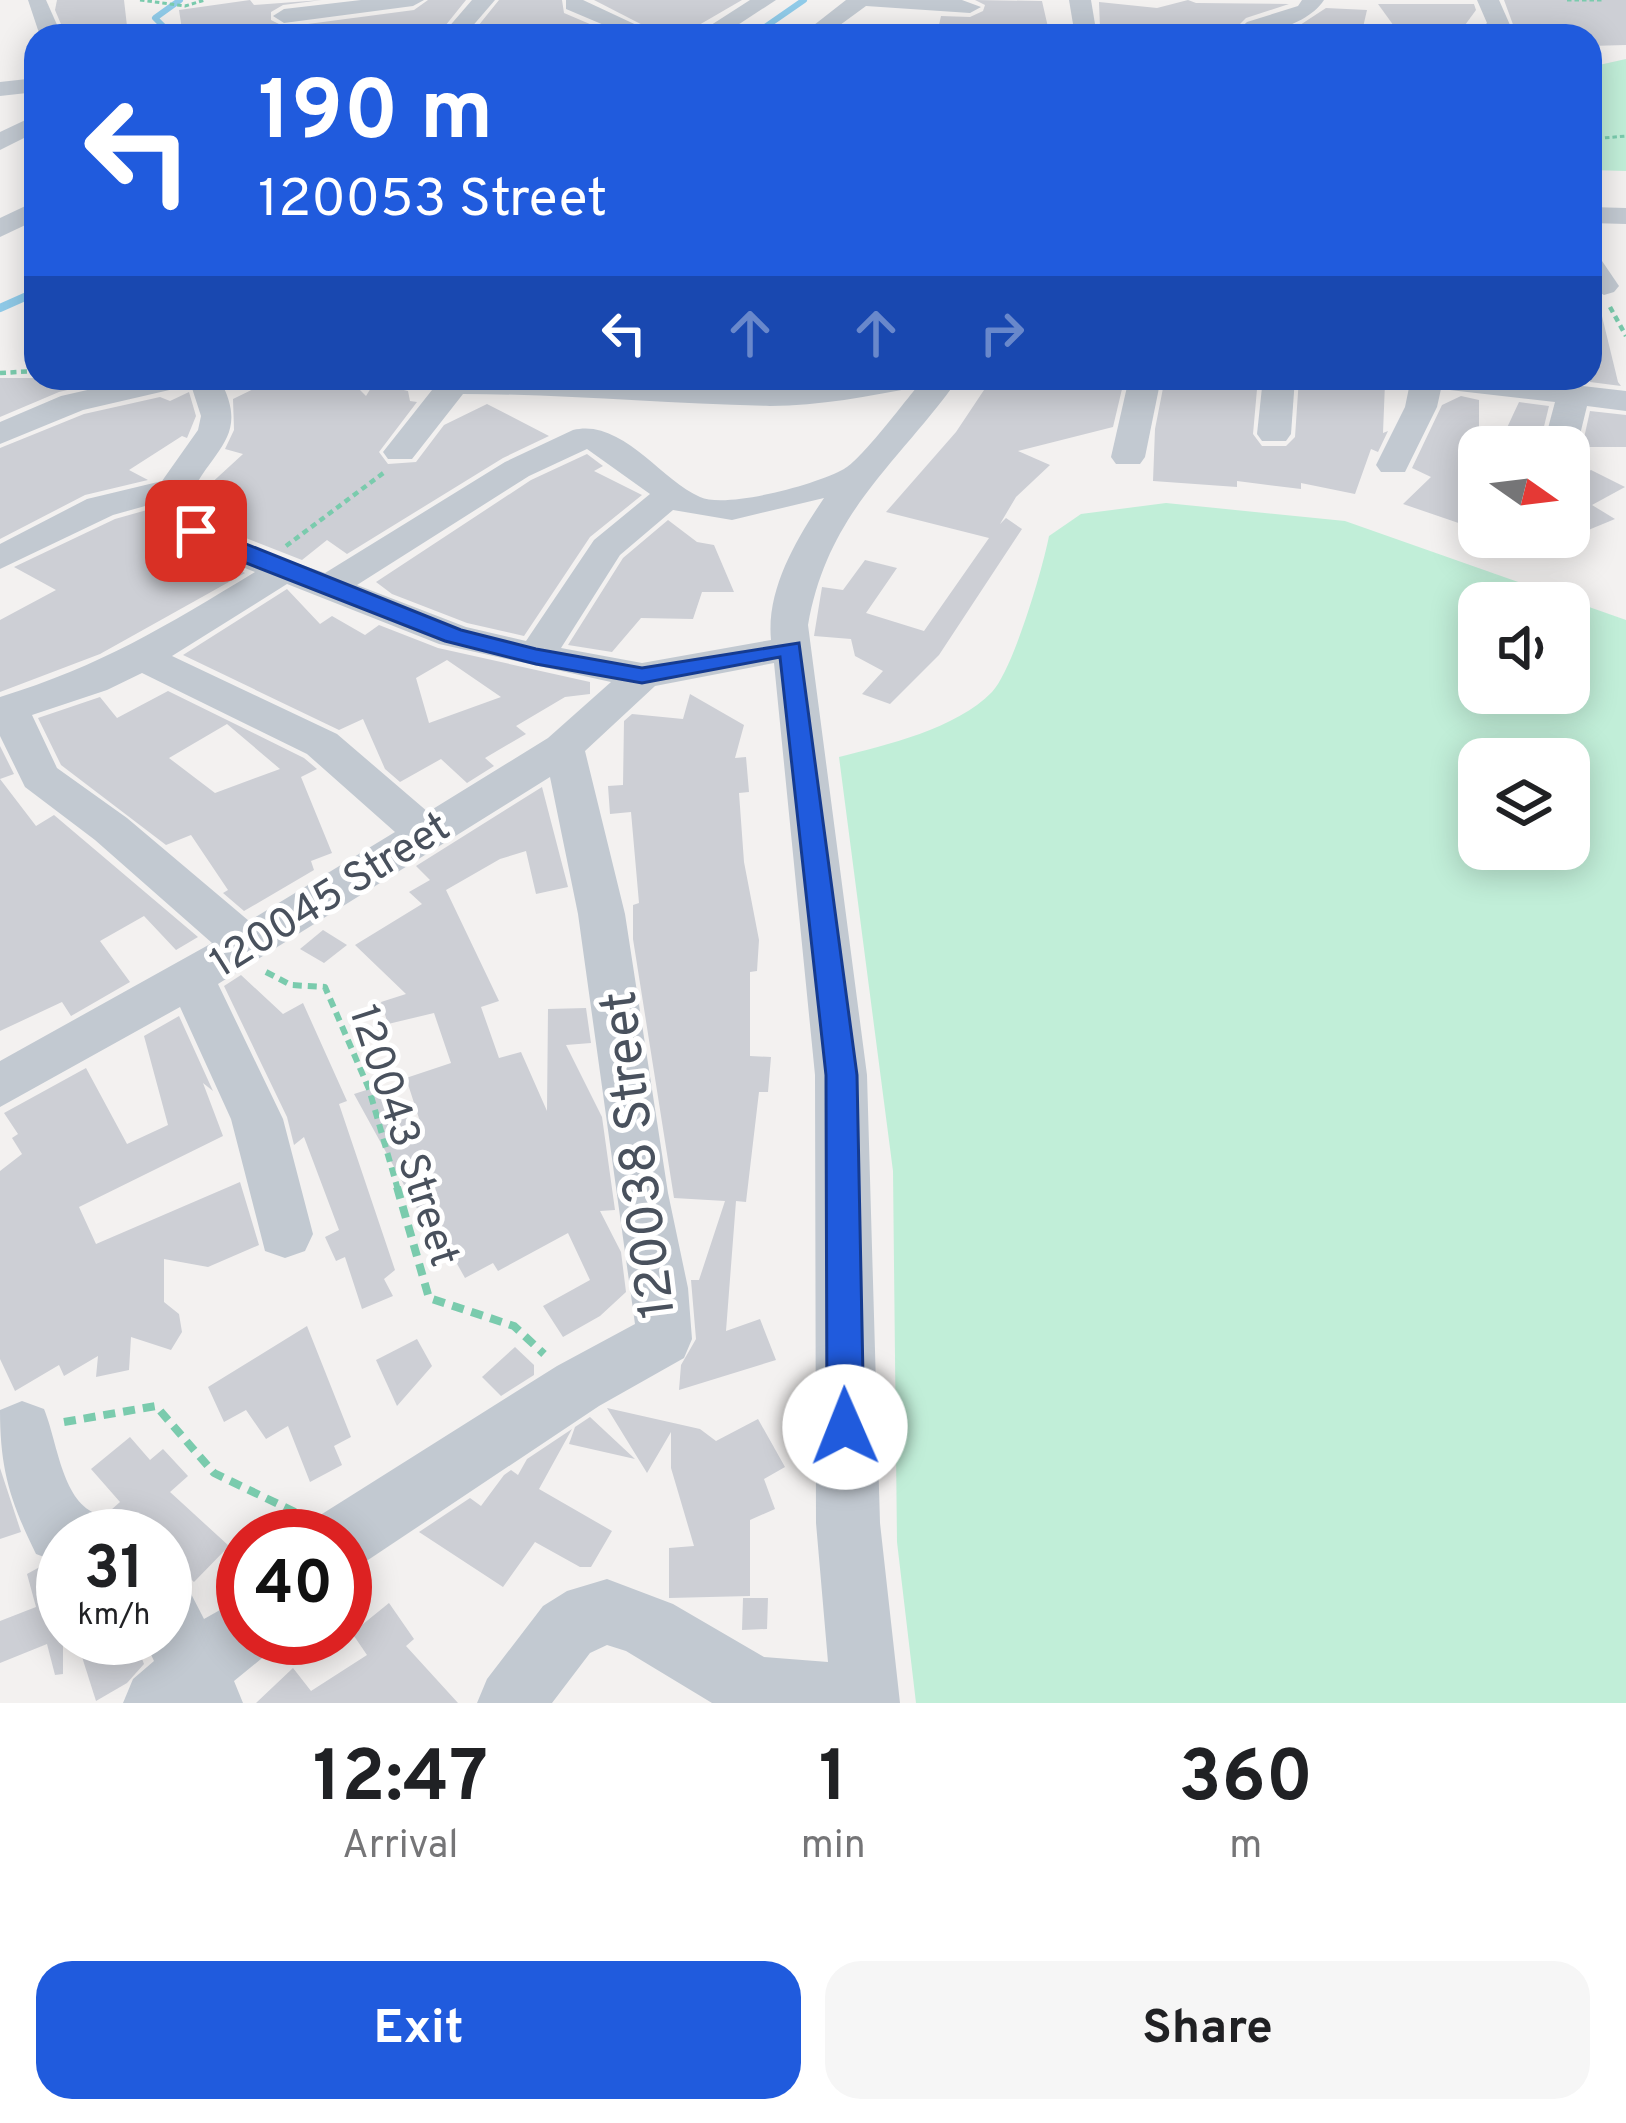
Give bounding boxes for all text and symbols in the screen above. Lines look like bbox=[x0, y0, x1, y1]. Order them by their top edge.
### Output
text: 190 m bbox=[258, 63, 493, 169]
icon: left bbox=[60, 72, 216, 228]
text: 120053 Street bbox=[258, 167, 608, 236]
icon: left bbox=[591, 300, 657, 366]
icon: ahead bbox=[717, 300, 783, 366]
icon: ahead bbox=[843, 300, 909, 366]
icon: right bbox=[969, 300, 1035, 366]
north arrow bbox=[1458, 426, 1590, 558]
map controls bbox=[1458, 426, 1590, 870]
pin bbox=[145, 480, 247, 582]
icon: arrive bbox=[163, 498, 229, 564]
button: sound bbox=[1458, 582, 1590, 714]
button: layers bbox=[1458, 738, 1590, 870]
street label: 120045 Street bbox=[202, 802, 461, 992]
street label: 120038 Street bbox=[589, 987, 694, 1322]
street label: 120043 Street bbox=[335, 999, 469, 1274]
position arrow bbox=[782, 1364, 908, 1490]
speed limit sign: 40 bbox=[216, 1509, 372, 1665]
text: 31 bbox=[84, 1534, 144, 1610]
text: km/h bbox=[78, 1598, 150, 1635]
text: 12:47 bbox=[313, 1735, 488, 1827]
text: 1 bbox=[819, 1735, 848, 1827]
text: 360 bbox=[1178, 1735, 1313, 1827]
text: Arrival bbox=[342, 1823, 459, 1872]
text: min bbox=[801, 1823, 866, 1872]
text: m bbox=[1229, 1823, 1262, 1872]
button: Exit bbox=[36, 1961, 801, 2099]
button: Share bbox=[825, 1961, 1590, 2099]

